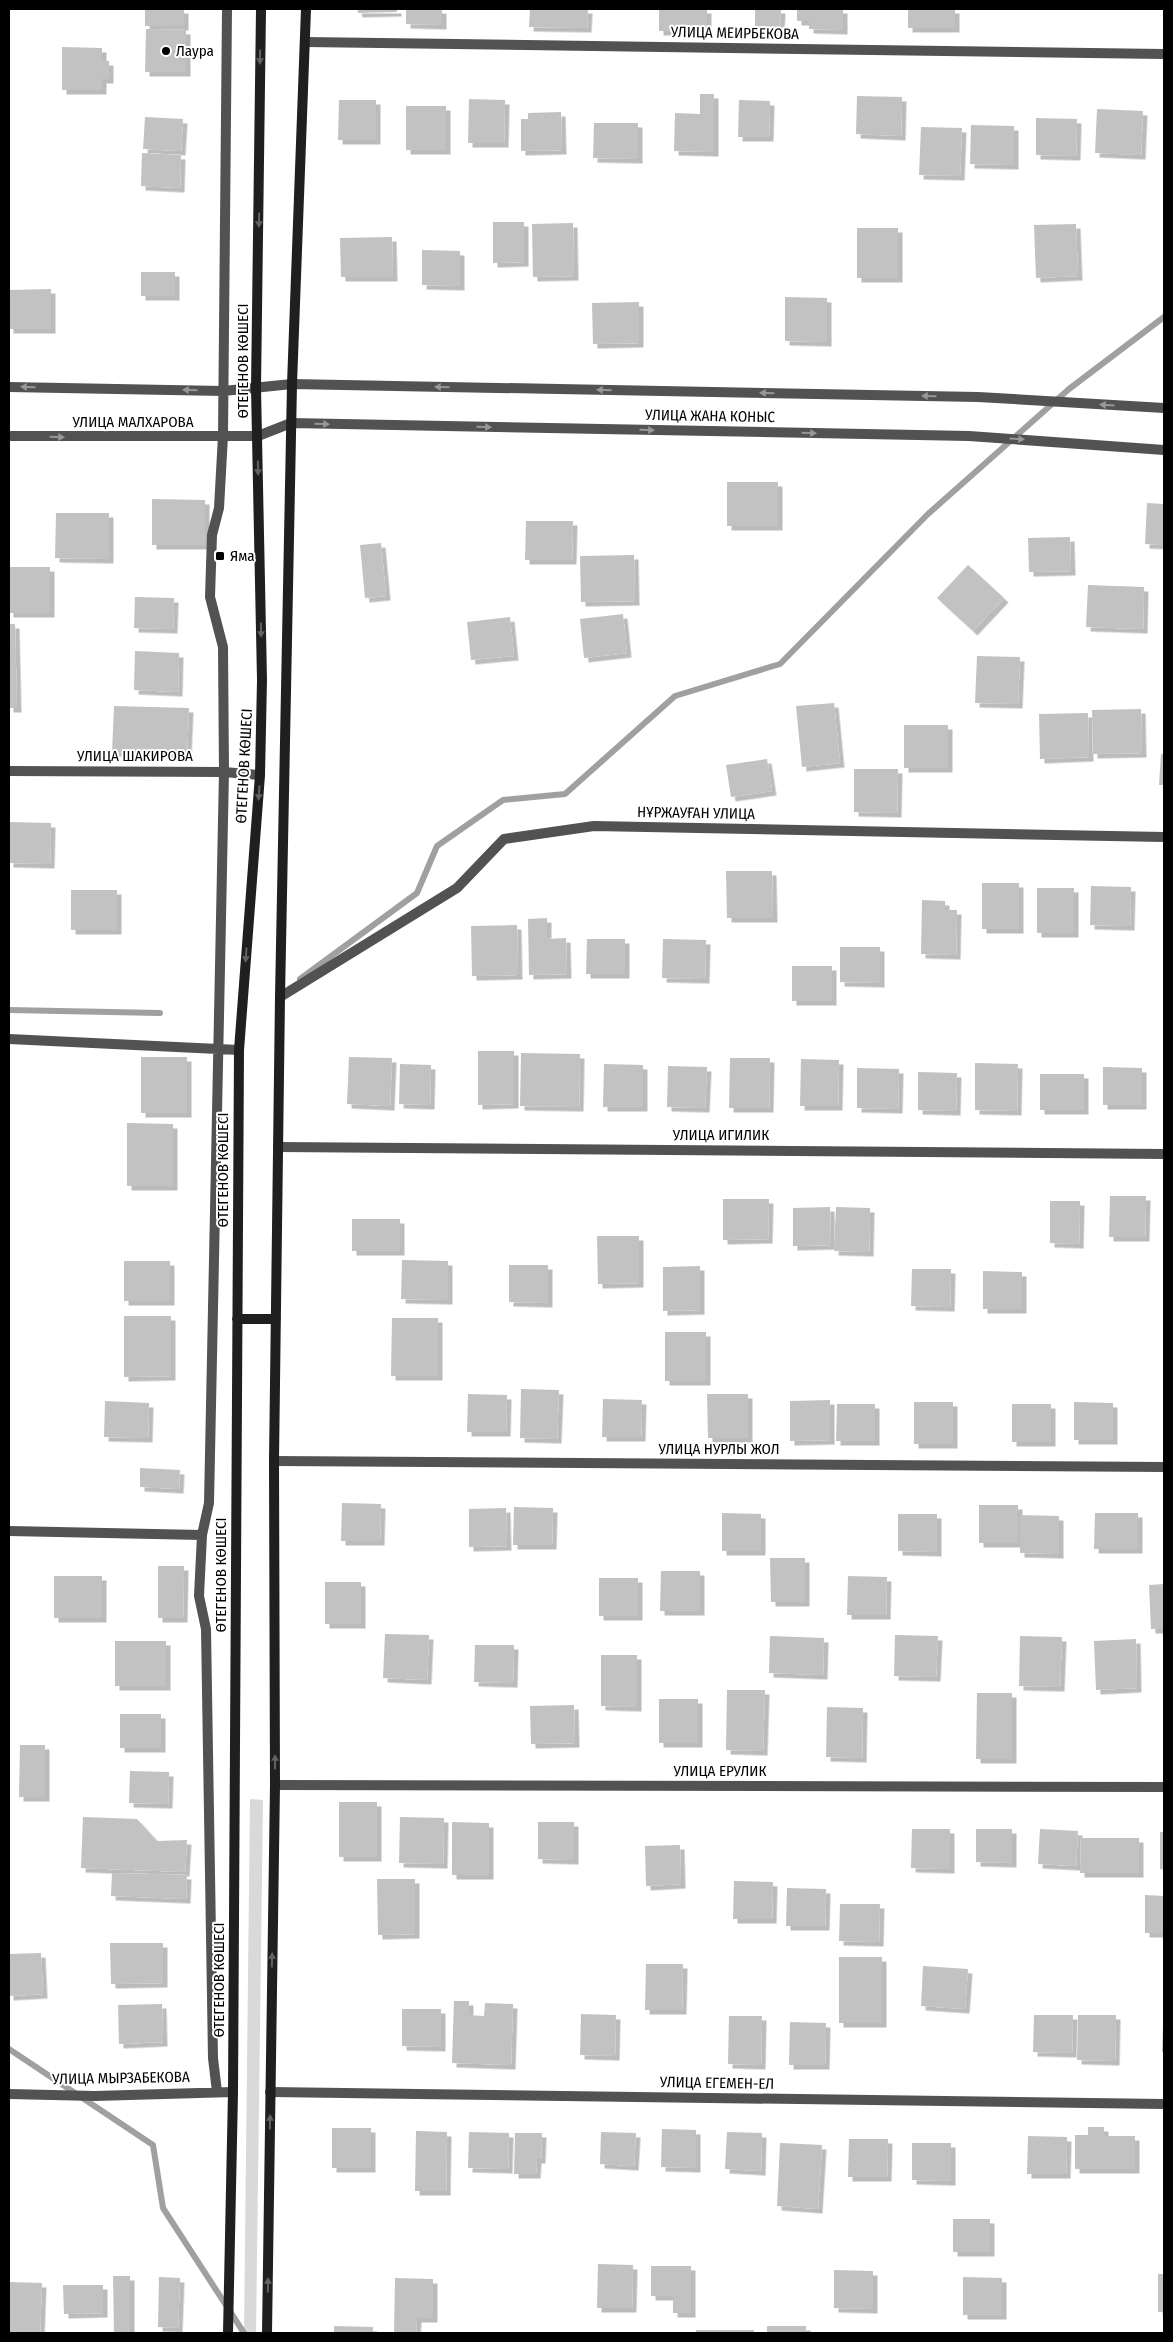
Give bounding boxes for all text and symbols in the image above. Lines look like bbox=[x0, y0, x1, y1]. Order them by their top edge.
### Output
street label: УЛИЦА МЕИРБЕКОВА bbox=[670, 23, 799, 43]
place label: Лаура bbox=[176, 42, 214, 60]
marker: Лаура bbox=[160, 45, 172, 57]
one-way arrow bbox=[256, 50, 264, 66]
one-way arrow bbox=[255, 212, 263, 228]
street label: ӨТЕГЕНОВ КӨШЕСІ bbox=[234, 303, 252, 419]
one-way arrow bbox=[19, 383, 35, 391]
one-way arrow bbox=[434, 383, 450, 391]
one-way arrow bbox=[182, 386, 198, 394]
one-way arrow bbox=[596, 386, 612, 394]
one-way arrow bbox=[759, 389, 775, 397]
one-way arrow bbox=[921, 392, 937, 400]
one-way arrow bbox=[1099, 400, 1115, 408]
street label: УЛИЦА ЖАНА КОНЫС bbox=[644, 406, 775, 426]
street label: УЛИЦА МАЛХАРОВА bbox=[71, 413, 194, 431]
one-way arrow bbox=[314, 420, 330, 428]
one-way arrow bbox=[476, 423, 492, 431]
one-way arrow bbox=[639, 426, 655, 434]
one-way arrow bbox=[801, 429, 817, 437]
one-way arrow bbox=[50, 433, 66, 441]
one-way arrow bbox=[1010, 436, 1026, 444]
one-way arrow bbox=[254, 460, 262, 476]
place label: Яма bbox=[230, 547, 255, 565]
marker: Яма bbox=[214, 550, 226, 562]
one-way arrow bbox=[257, 622, 265, 638]
street label: ӨТЕГЕНОВ КӨШЕСІ bbox=[232, 708, 256, 824]
street label: УЛИЦА ШАКИРОВА bbox=[76, 747, 193, 765]
one-way arrow bbox=[254, 785, 262, 801]
street label: НҰРЖАУҒАН УЛИЦА bbox=[637, 803, 755, 823]
one-way arrow bbox=[242, 947, 250, 963]
street label: ӨТЕГЕНОВ КӨШЕСІ bbox=[214, 1112, 232, 1228]
street label: УЛИЦА ИГИЛИК bbox=[672, 1126, 769, 1144]
street label: УЛИЦА НУРЛЫ ЖОЛ bbox=[657, 1440, 780, 1458]
street label: ӨТЕГЕНОВ КӨШЕСІ bbox=[212, 1517, 230, 1633]
one-way arrow bbox=[271, 1754, 279, 1770]
street label: УЛИЦА ЕРУЛИК bbox=[673, 1762, 766, 1780]
street label: ӨТЕГЕНОВ КӨШЕСІ bbox=[210, 1922, 228, 2038]
one-way arrow bbox=[268, 1951, 276, 1967]
street label: УЛИЦА МЫРЗАБЕКОВА bbox=[51, 2068, 190, 2088]
street label: УЛИЦА ЕГЕМЕН-ЕЛ bbox=[659, 2073, 774, 2093]
one-way arrow bbox=[266, 2114, 274, 2130]
one-way arrow bbox=[264, 2276, 272, 2292]

